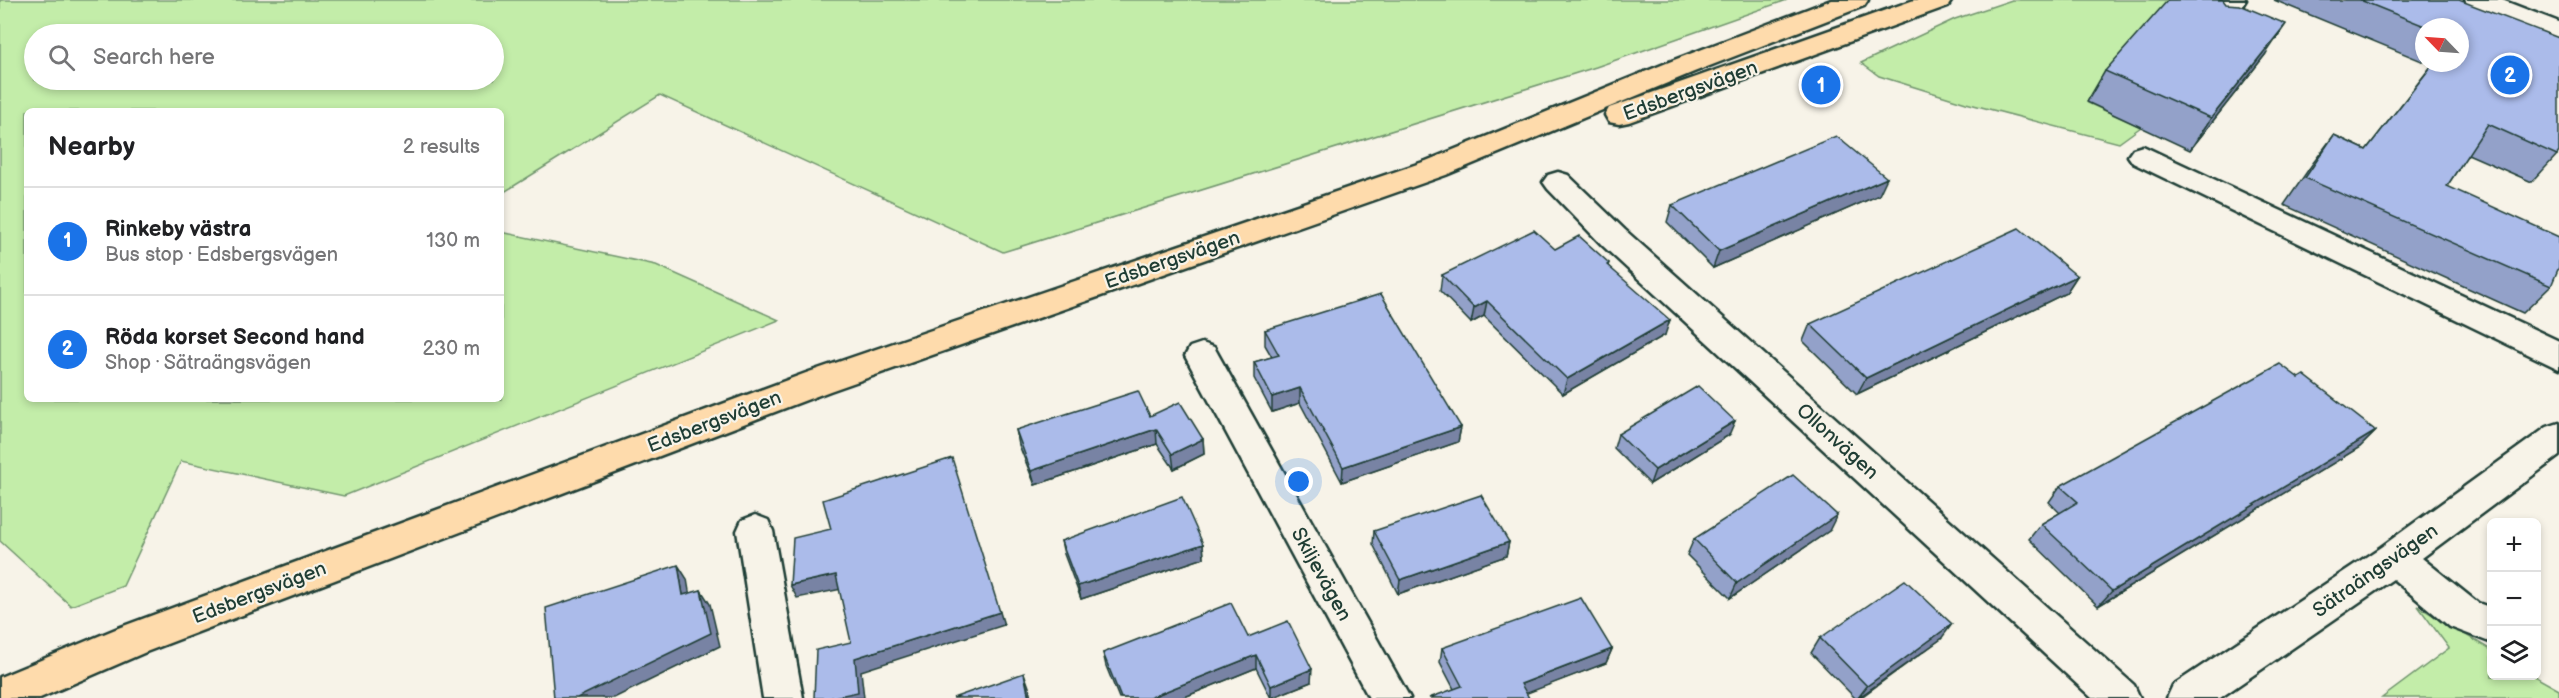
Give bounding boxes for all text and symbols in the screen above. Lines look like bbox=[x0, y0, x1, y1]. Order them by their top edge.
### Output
north arrow bbox=[2415, 18, 2469, 72]
search box bbox=[24, 24, 504, 90]
icon: search bbox=[45, 41, 78, 74]
text: Search here bbox=[93, 44, 215, 71]
pin: 2 bbox=[2490, 52, 2530, 98]
street label: Edsbergsvägen bbox=[1620, 55, 1761, 126]
pin: 1 bbox=[1802, 62, 1840, 107]
text: Nearby bbox=[48, 132, 135, 163]
text: 2 results bbox=[403, 135, 480, 159]
text: Rinkeby västra bbox=[105, 216, 251, 243]
street label: Edsbergsvägen bbox=[1102, 226, 1243, 294]
text: 1 bbox=[63, 229, 72, 253]
text: 130 m bbox=[426, 229, 480, 253]
text: Bus stop · Edsbergsvägen bbox=[105, 243, 338, 267]
text: Röda korset Second hand bbox=[105, 324, 365, 351]
text: 2 bbox=[62, 337, 73, 361]
text: 230 m bbox=[423, 337, 480, 361]
text: Shop · Sätraängsvägen bbox=[105, 351, 311, 375]
street label: Edsbergsvägen bbox=[644, 385, 785, 458]
street label: Ollonvägen bbox=[1791, 399, 1883, 485]
your location bbox=[1284, 467, 1313, 496]
map controls bbox=[2487, 518, 2541, 680]
button: + bbox=[2487, 518, 2541, 572]
street label: Sätraängsvägen bbox=[2308, 519, 2443, 623]
street label: Skiljevägen bbox=[1286, 524, 1357, 625]
street label: Edsbergsvägen bbox=[189, 556, 330, 629]
button: − bbox=[2487, 572, 2541, 626]
button: layers bbox=[2487, 626, 2541, 680]

